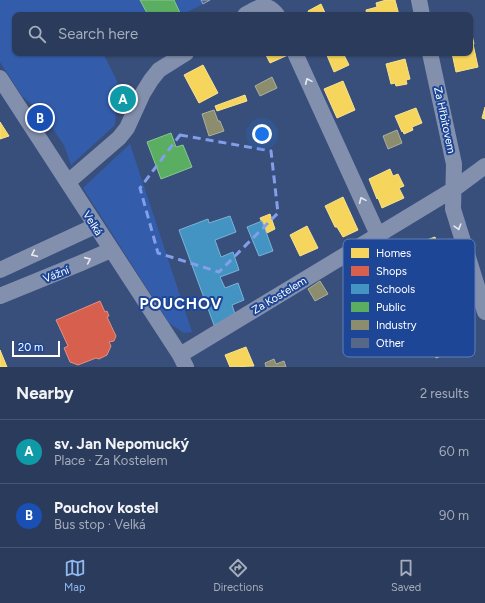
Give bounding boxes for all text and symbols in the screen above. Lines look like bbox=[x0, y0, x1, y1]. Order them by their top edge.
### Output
search box bbox=[12, 12, 473, 56]
icon: search bbox=[26, 23, 48, 45]
text: Search here bbox=[58, 25, 138, 43]
one-way arrow bbox=[305, 78, 313, 86]
pin: A bbox=[110, 84, 136, 114]
street label: Za Hřbitovem bbox=[431, 86, 458, 155]
pin: B bbox=[27, 103, 53, 133]
your location bbox=[252, 124, 272, 144]
one-way arrow bbox=[358, 196, 366, 203]
street label: Velká bbox=[80, 209, 105, 238]
one-way arrow bbox=[453, 223, 462, 230]
legend bbox=[343, 239, 475, 357]
text: Homes bbox=[376, 247, 411, 260]
one-way arrow bbox=[31, 249, 38, 257]
one-way arrow bbox=[85, 257, 92, 265]
street label: Vážní bbox=[41, 263, 71, 286]
text: Shops bbox=[376, 265, 407, 278]
street label: Za Kostelem bbox=[250, 274, 309, 317]
text: Schools bbox=[376, 283, 415, 296]
district label: POUCHOV bbox=[140, 295, 222, 313]
text: Public bbox=[376, 301, 406, 314]
text: Industry bbox=[376, 319, 417, 332]
text: Other bbox=[376, 337, 405, 350]
scale bar bbox=[12, 339, 60, 358]
text: 20 m bbox=[18, 341, 43, 354]
text: Nearby bbox=[16, 383, 74, 403]
text: 2 results bbox=[420, 386, 469, 401]
text: sv. Jan Nepomucký bbox=[54, 435, 189, 453]
text: A bbox=[24, 444, 34, 459]
text: 60 m bbox=[439, 444, 469, 459]
text: Place · Za Kostelem bbox=[54, 453, 167, 468]
text: Pouchov kostel bbox=[54, 499, 158, 517]
text: B bbox=[25, 508, 33, 523]
text: 90 m bbox=[439, 508, 469, 523]
text: Bus stop · Velká bbox=[54, 517, 146, 532]
tab: Map bbox=[64, 557, 86, 594]
tab: Directions bbox=[213, 557, 263, 594]
tab: Saved bbox=[391, 557, 421, 594]

